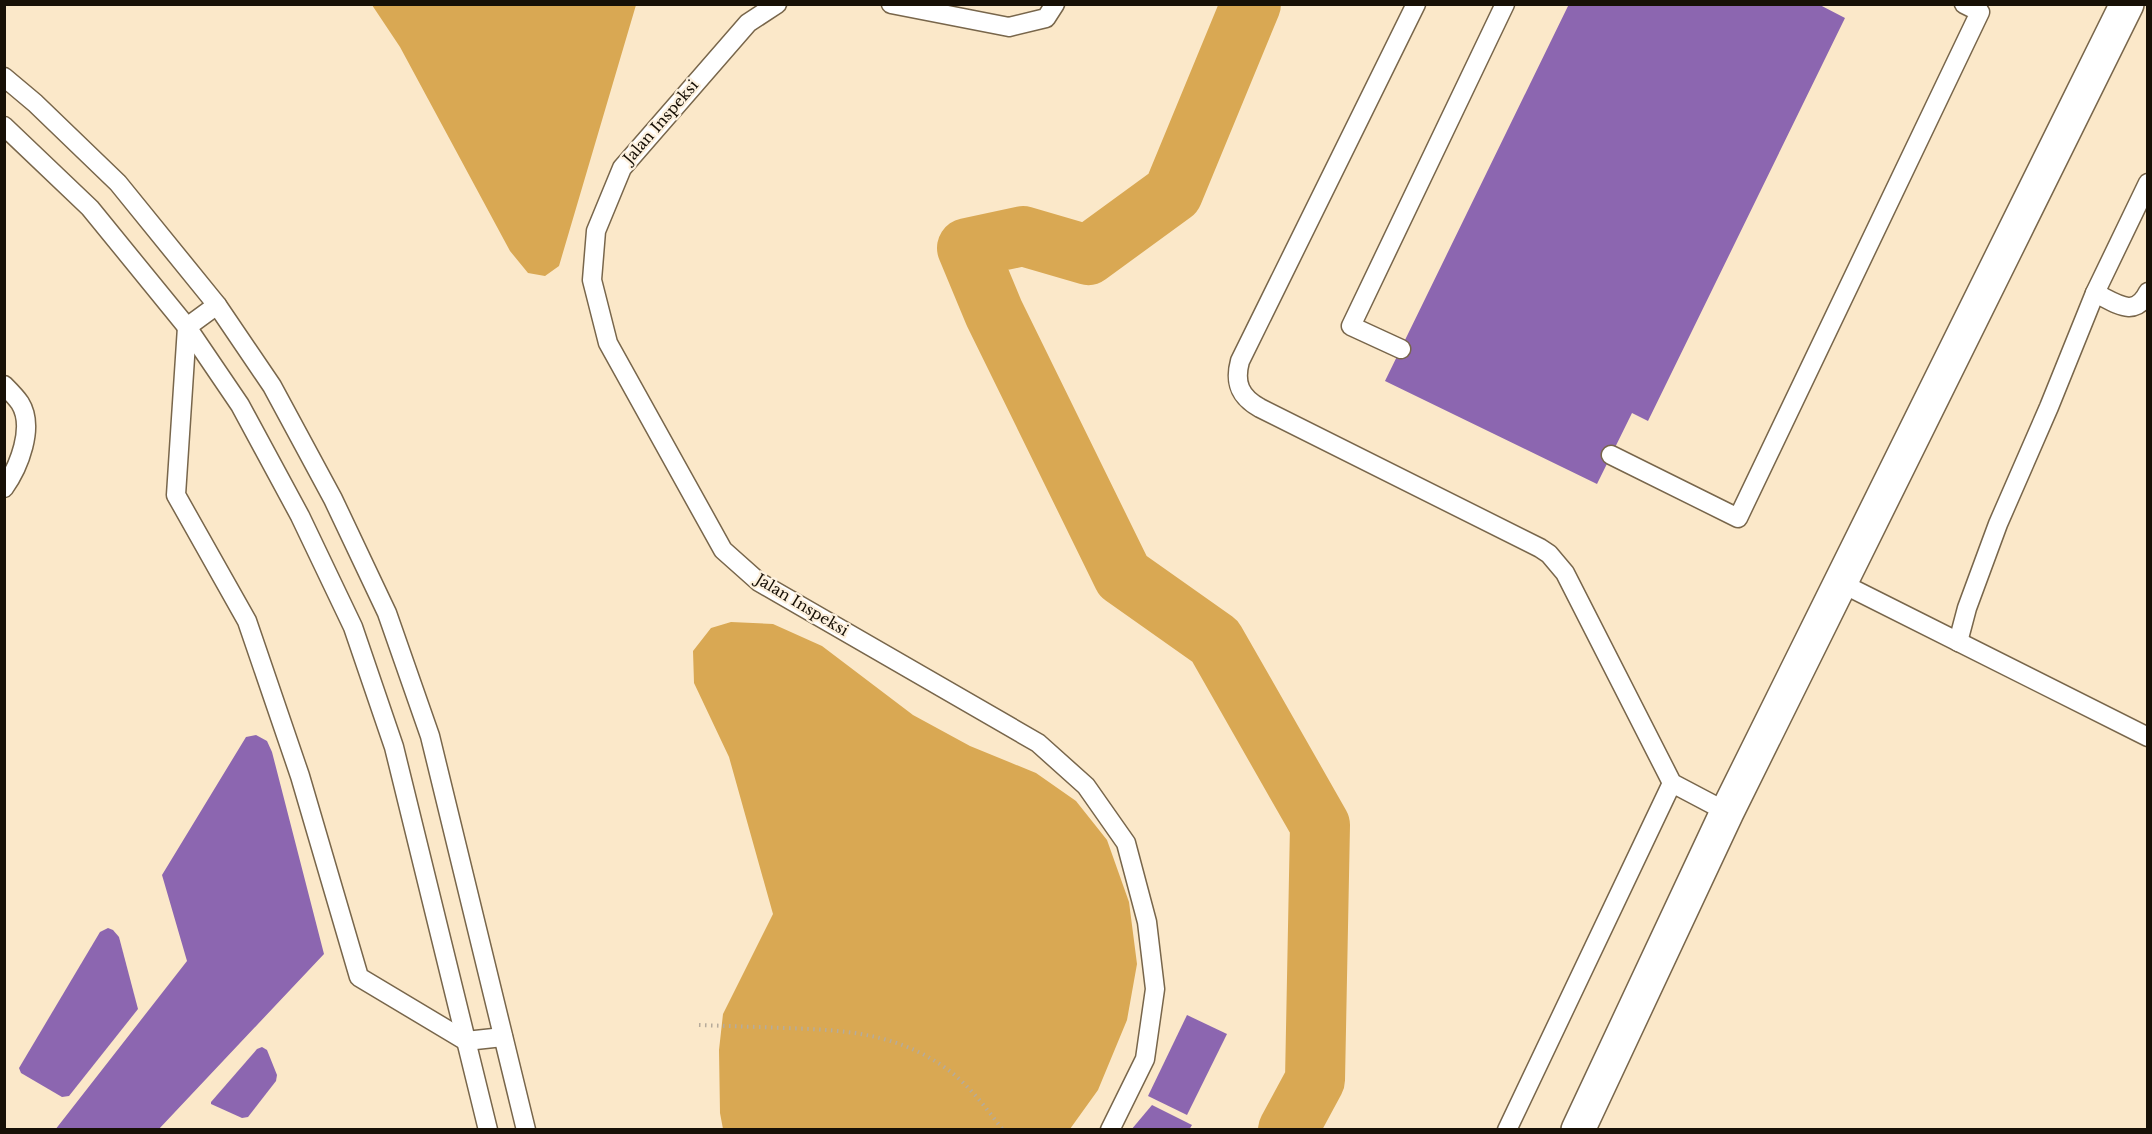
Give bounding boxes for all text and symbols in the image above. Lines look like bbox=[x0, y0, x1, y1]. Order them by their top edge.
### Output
street label: Jalan Inspeksi bbox=[618, 76, 702, 169]
street label: Jalan Inspeksi bbox=[751, 568, 852, 640]

